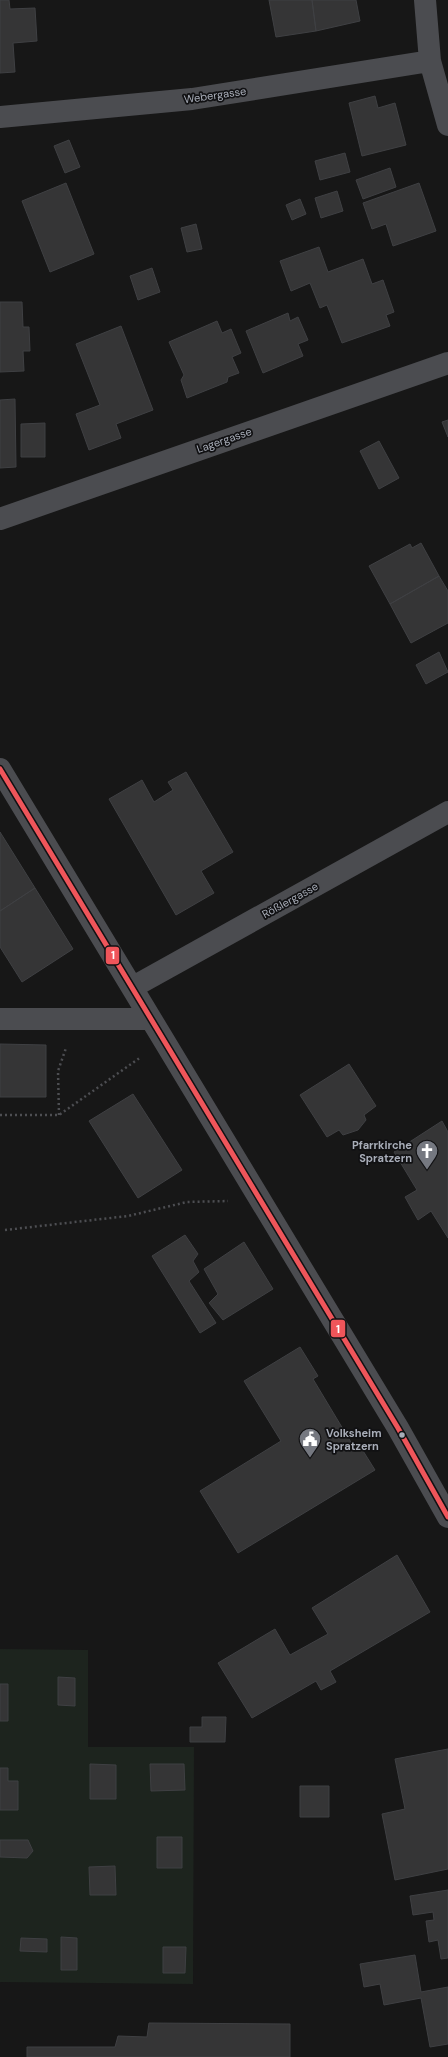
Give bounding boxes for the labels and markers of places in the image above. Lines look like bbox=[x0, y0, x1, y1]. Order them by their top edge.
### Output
place label: Pfarrkirche Spratzern bbox=[352, 1138, 412, 1165]
church icon: Pfarrkirche Spratzern bbox=[414, 1138, 440, 1171]
public building icon: Volksheim Spratzern bbox=[297, 1426, 323, 1459]
place label: Volksheim Spratzern bbox=[326, 1426, 382, 1453]
unlabelled marker bbox=[397, 1430, 407, 1440]

